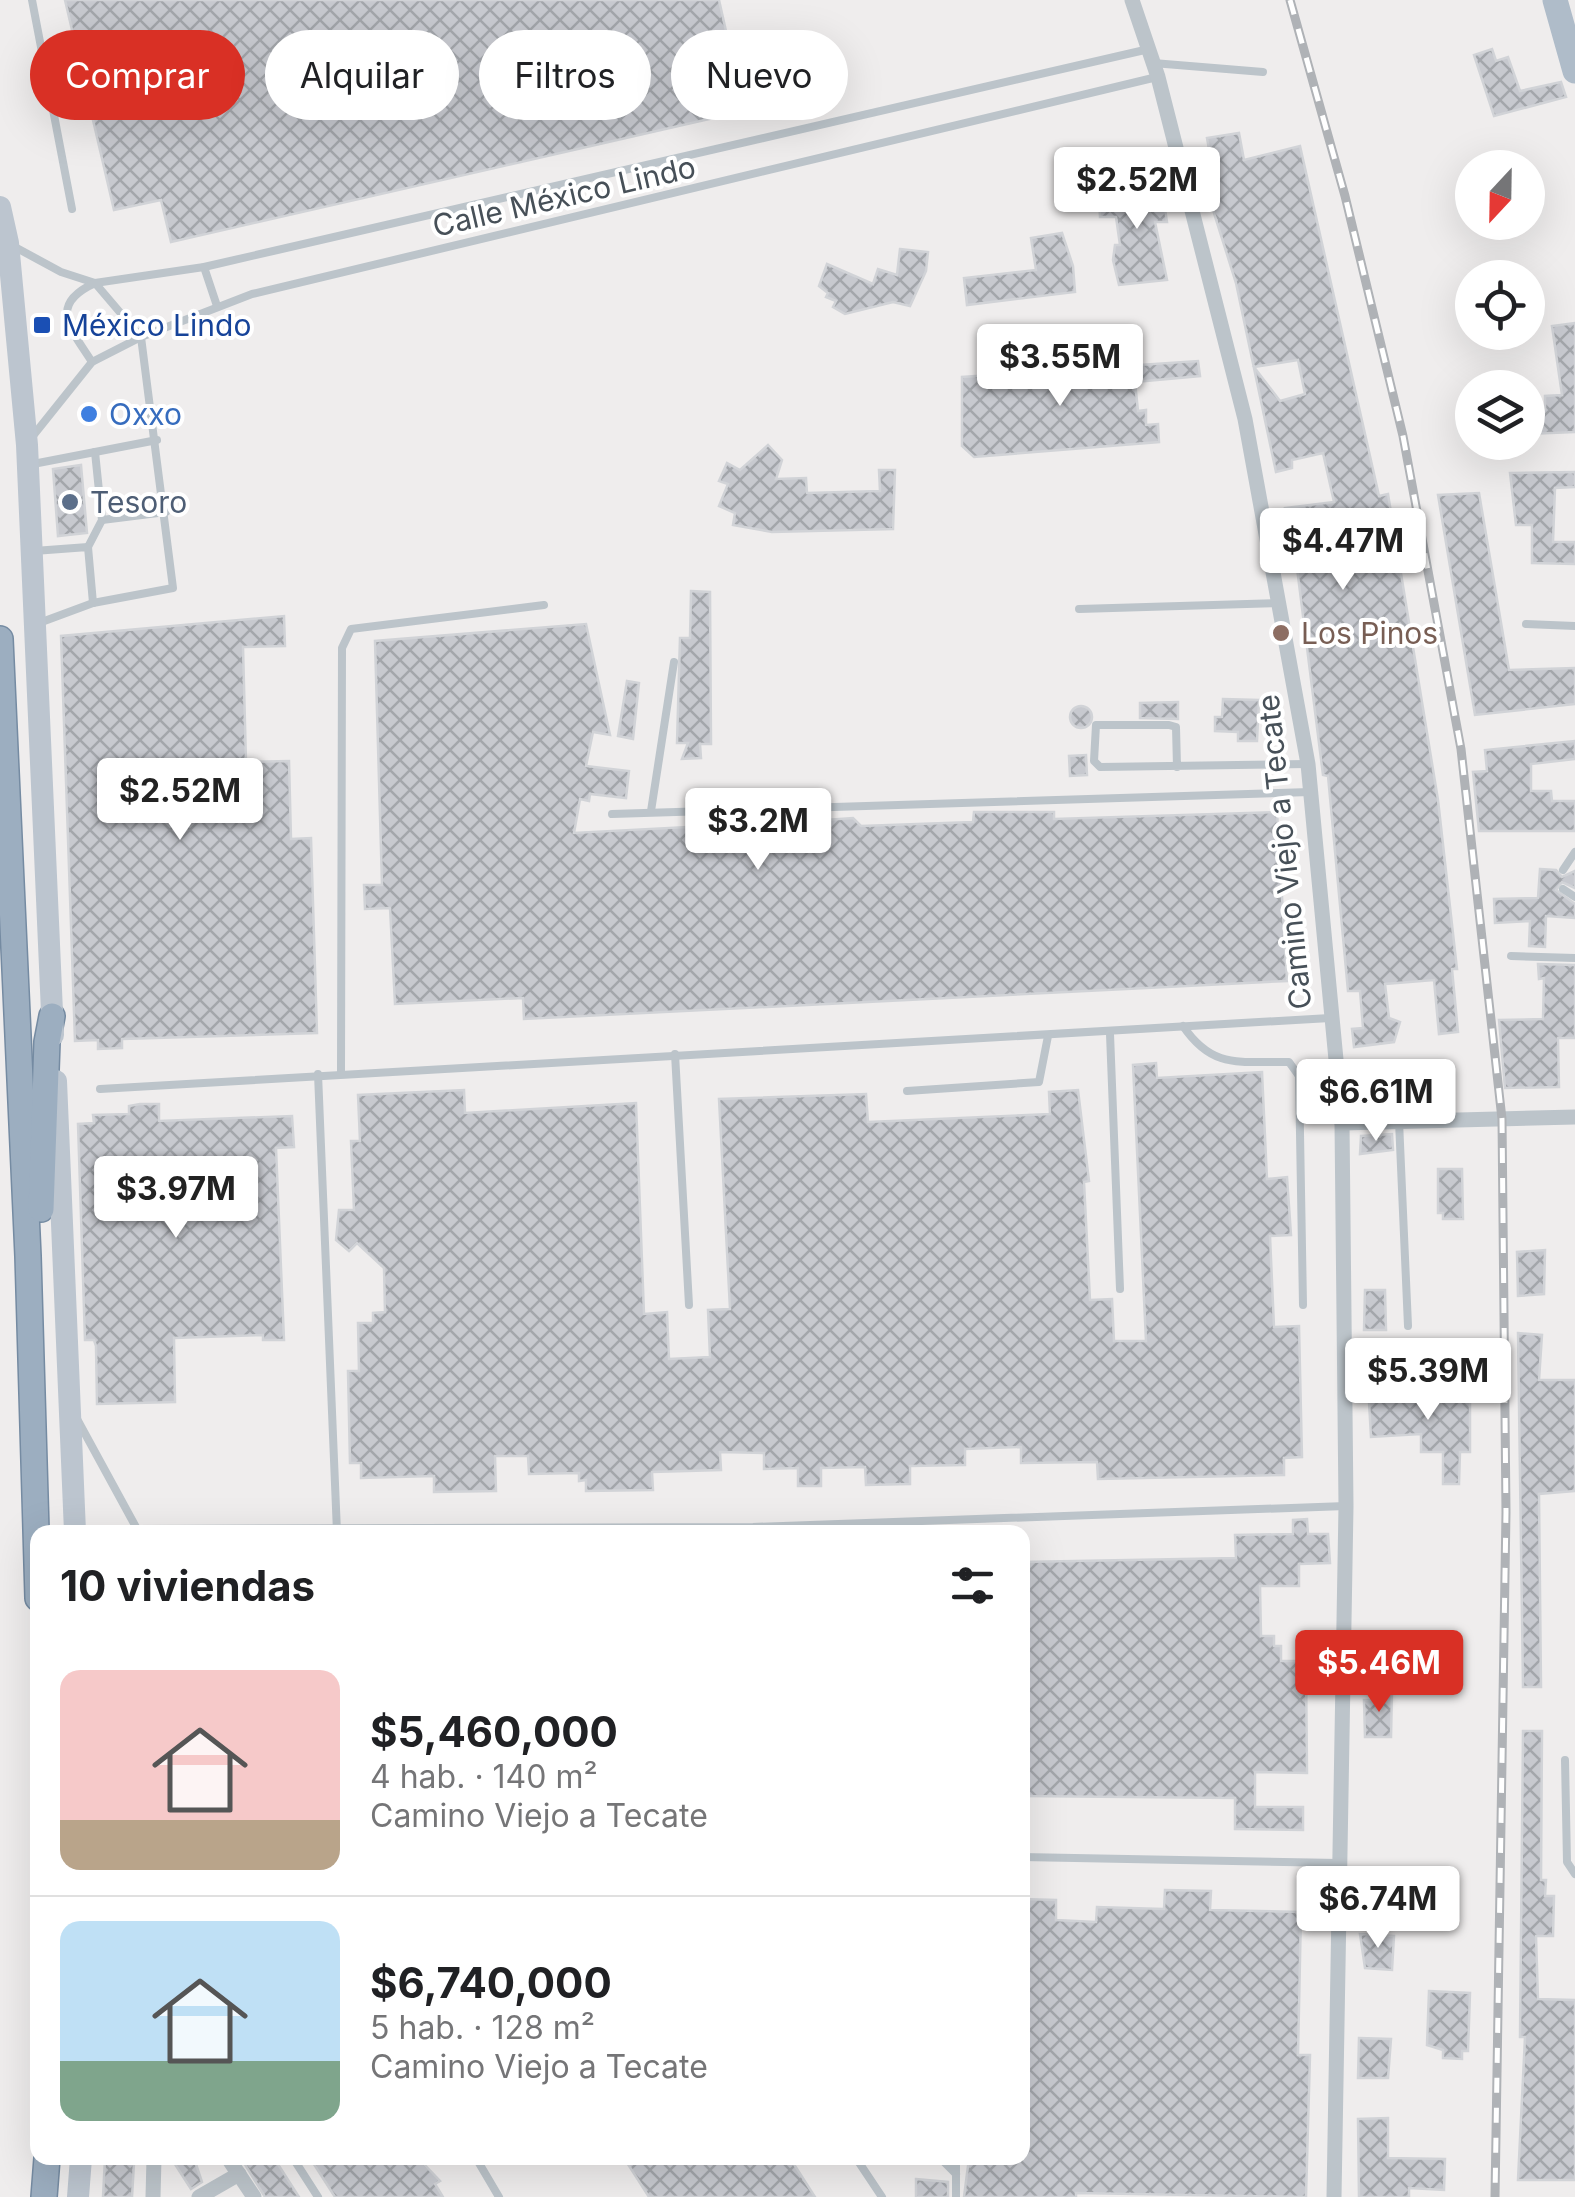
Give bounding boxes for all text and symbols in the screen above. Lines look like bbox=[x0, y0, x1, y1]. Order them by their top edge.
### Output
chip: Comprar bbox=[30, 30, 245, 120]
chip: Alquilar bbox=[265, 30, 459, 120]
chip: Filtros bbox=[479, 30, 651, 120]
chip: Nuevo bbox=[671, 30, 848, 120]
pin: $2.52M bbox=[1056, 147, 1218, 232]
street label: Calle México Lindo bbox=[429, 148, 699, 244]
north arrow bbox=[1455, 150, 1545, 240]
map controls bbox=[1455, 150, 1545, 460]
text: $2.52M bbox=[1076, 160, 1198, 199]
button: locate bbox=[1455, 260, 1545, 350]
place label: México Lindo bbox=[62, 307, 251, 343]
marker: México Lindo bbox=[31, 314, 53, 336]
pin: $3.55M bbox=[979, 324, 1141, 409]
text: $3.55M bbox=[999, 337, 1121, 376]
button: layers bbox=[1455, 370, 1545, 460]
place label: Oxxo bbox=[109, 396, 182, 432]
marker: Oxxo bbox=[78, 403, 100, 425]
place label: Tesoro bbox=[90, 484, 187, 520]
marker: Tesoro bbox=[59, 491, 81, 513]
pin: $4.47M bbox=[1262, 508, 1424, 593]
text: $4.47M bbox=[1282, 521, 1404, 560]
place label: Los Pinos bbox=[1301, 615, 1438, 651]
marker: Los Pinos bbox=[1270, 622, 1292, 644]
street label: Camino Viejo a Tecate bbox=[1250, 693, 1318, 1011]
pin: $2.52M bbox=[99, 758, 261, 843]
text: $2.52M bbox=[119, 771, 241, 810]
pin: $3.2M bbox=[688, 788, 828, 873]
text: $3.2M bbox=[707, 801, 809, 840]
pin: $6.61M bbox=[1295, 1059, 1457, 1144]
text: $6.61M bbox=[1319, 1072, 1433, 1111]
pin: $3.97M bbox=[95, 1156, 257, 1241]
text: $3.97M bbox=[116, 1169, 236, 1208]
pin: $5.39M bbox=[1347, 1338, 1509, 1423]
text: $5.39M bbox=[1367, 1351, 1489, 1390]
icon: filters bbox=[945, 1558, 1000, 1613]
text: 10 viviendas bbox=[60, 1560, 315, 1611]
pin: $5.46M bbox=[1298, 1630, 1460, 1715]
text: $5.46M bbox=[1317, 1643, 1441, 1682]
text: $5,460,000 bbox=[370, 1706, 618, 1757]
icon: home bbox=[140, 1710, 260, 1830]
text: 4 hab. · 140 m² bbox=[370, 1757, 598, 1796]
text: Camino Viejo a Tecate bbox=[370, 1796, 708, 1835]
pin: $6.74M bbox=[1297, 1866, 1459, 1951]
text: $6.74M bbox=[1319, 1879, 1437, 1918]
text: $6,740,000 bbox=[370, 1957, 612, 2008]
icon: home bbox=[140, 1961, 260, 2081]
text: 5 hab. · 128 m² bbox=[370, 2008, 595, 2047]
text: Camino Viejo a Tecate bbox=[370, 2047, 708, 2086]

